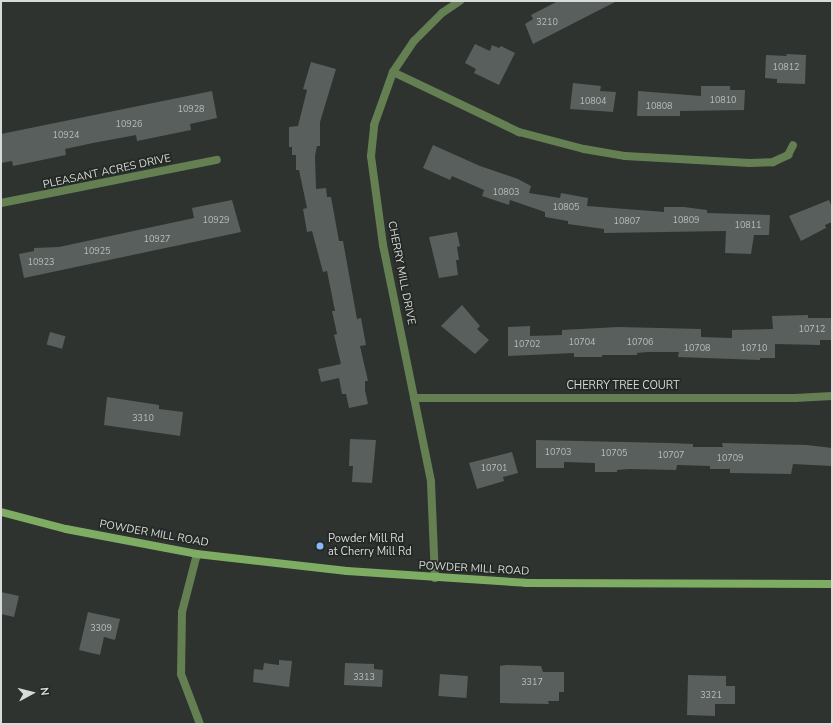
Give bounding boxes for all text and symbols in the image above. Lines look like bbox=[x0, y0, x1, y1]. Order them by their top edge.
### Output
house number: 3210 bbox=[536, 17, 558, 27]
house number: 10812 bbox=[773, 62, 799, 72]
house number: 10810 bbox=[710, 95, 736, 105]
house number: 10804 bbox=[580, 96, 606, 106]
house number: 10808 bbox=[646, 101, 672, 111]
house number: 10928 bbox=[178, 104, 204, 114]
house number: 10926 bbox=[116, 119, 142, 129]
house number: 10924 bbox=[53, 130, 79, 140]
street label: PLEASANT ACRES DRIVE bbox=[42, 152, 172, 192]
house number: 10803 bbox=[493, 187, 519, 197]
house number: 10805 bbox=[553, 202, 579, 212]
house number: 10929 bbox=[203, 215, 229, 225]
house number: 10809 bbox=[673, 215, 699, 225]
house number: 10807 bbox=[614, 216, 640, 226]
street label: CHERRY MILL DRIVE bbox=[384, 220, 418, 326]
house number: 10811 bbox=[735, 220, 761, 230]
house number: 10927 bbox=[144, 234, 170, 244]
house number: 10925 bbox=[84, 246, 110, 256]
house number: 10923 bbox=[28, 257, 54, 267]
house number: 10712 bbox=[799, 324, 825, 334]
house number: 10704 bbox=[569, 337, 595, 347]
house number: 10706 bbox=[627, 337, 653, 347]
house number: 10702 bbox=[514, 339, 540, 349]
house number: 10708 bbox=[684, 343, 710, 353]
house number: 10710 bbox=[741, 343, 767, 353]
street label: CHERRY TREE COURT bbox=[566, 379, 680, 393]
house number: 3310 bbox=[132, 413, 154, 423]
house number: 10703 bbox=[545, 447, 571, 457]
house number: 10705 bbox=[601, 448, 627, 458]
house number: 10707 bbox=[658, 450, 684, 460]
house number: 10709 bbox=[717, 453, 743, 463]
house number: 10701 bbox=[481, 463, 507, 473]
street label: POWDER MILL ROAD bbox=[98, 518, 210, 550]
place label: Powder Mill Rd at Cherry Mill Rd bbox=[328, 533, 412, 559]
marker: Powder Mill Rd at Cherry Mill Rd bbox=[315, 541, 325, 551]
street label: POWDER MILL ROAD bbox=[418, 560, 530, 578]
house number: 3309 bbox=[90, 623, 112, 633]
house number: 3313 bbox=[353, 672, 375, 682]
north arrow bbox=[12, 673, 52, 713]
house number: 3317 bbox=[521, 677, 543, 687]
text: N bbox=[36, 686, 52, 696]
house number: 3321 bbox=[700, 690, 722, 700]

